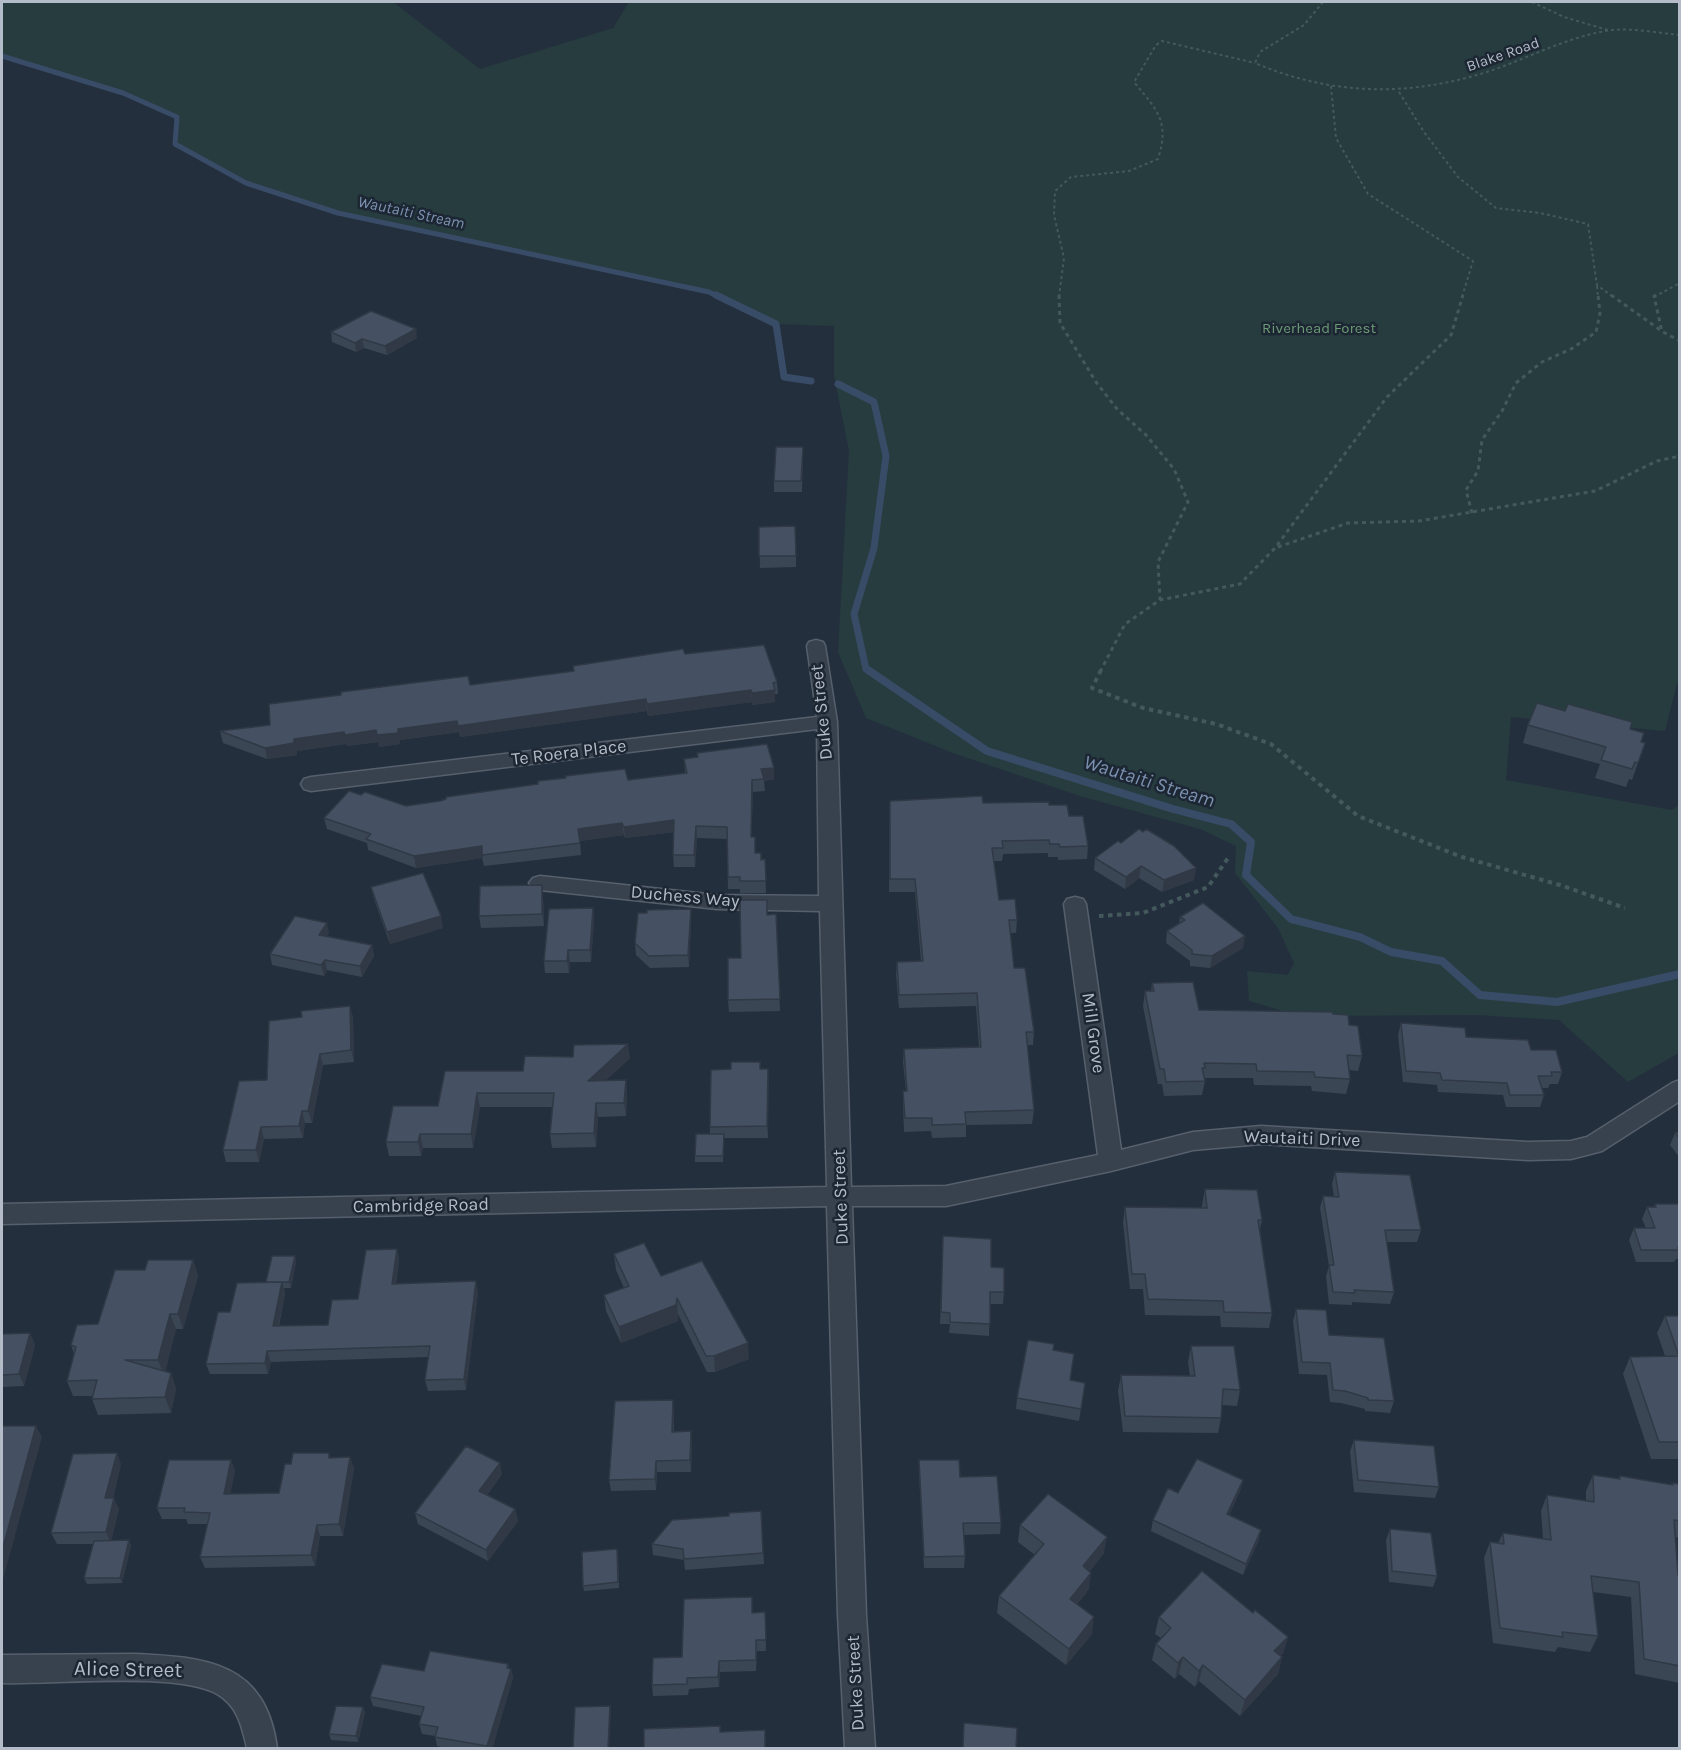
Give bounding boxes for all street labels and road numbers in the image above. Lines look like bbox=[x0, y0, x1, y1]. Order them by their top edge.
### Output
street label: Blake Road bbox=[1464, 34, 1542, 76]
street label: Duke Street bbox=[806, 663, 838, 761]
street label: Te Roera Place bbox=[510, 735, 628, 771]
street label: Duchess Way bbox=[630, 881, 740, 913]
street label: Mill Grove bbox=[1077, 991, 1109, 1075]
street label: Wautaiti Drive bbox=[1243, 1126, 1361, 1152]
street label: Duke Street bbox=[829, 1149, 853, 1245]
street label: Cambridge Road bbox=[353, 1194, 489, 1218]
street label: Duke Street bbox=[843, 1635, 869, 1731]
street label: Alice Street bbox=[74, 1656, 182, 1684]

